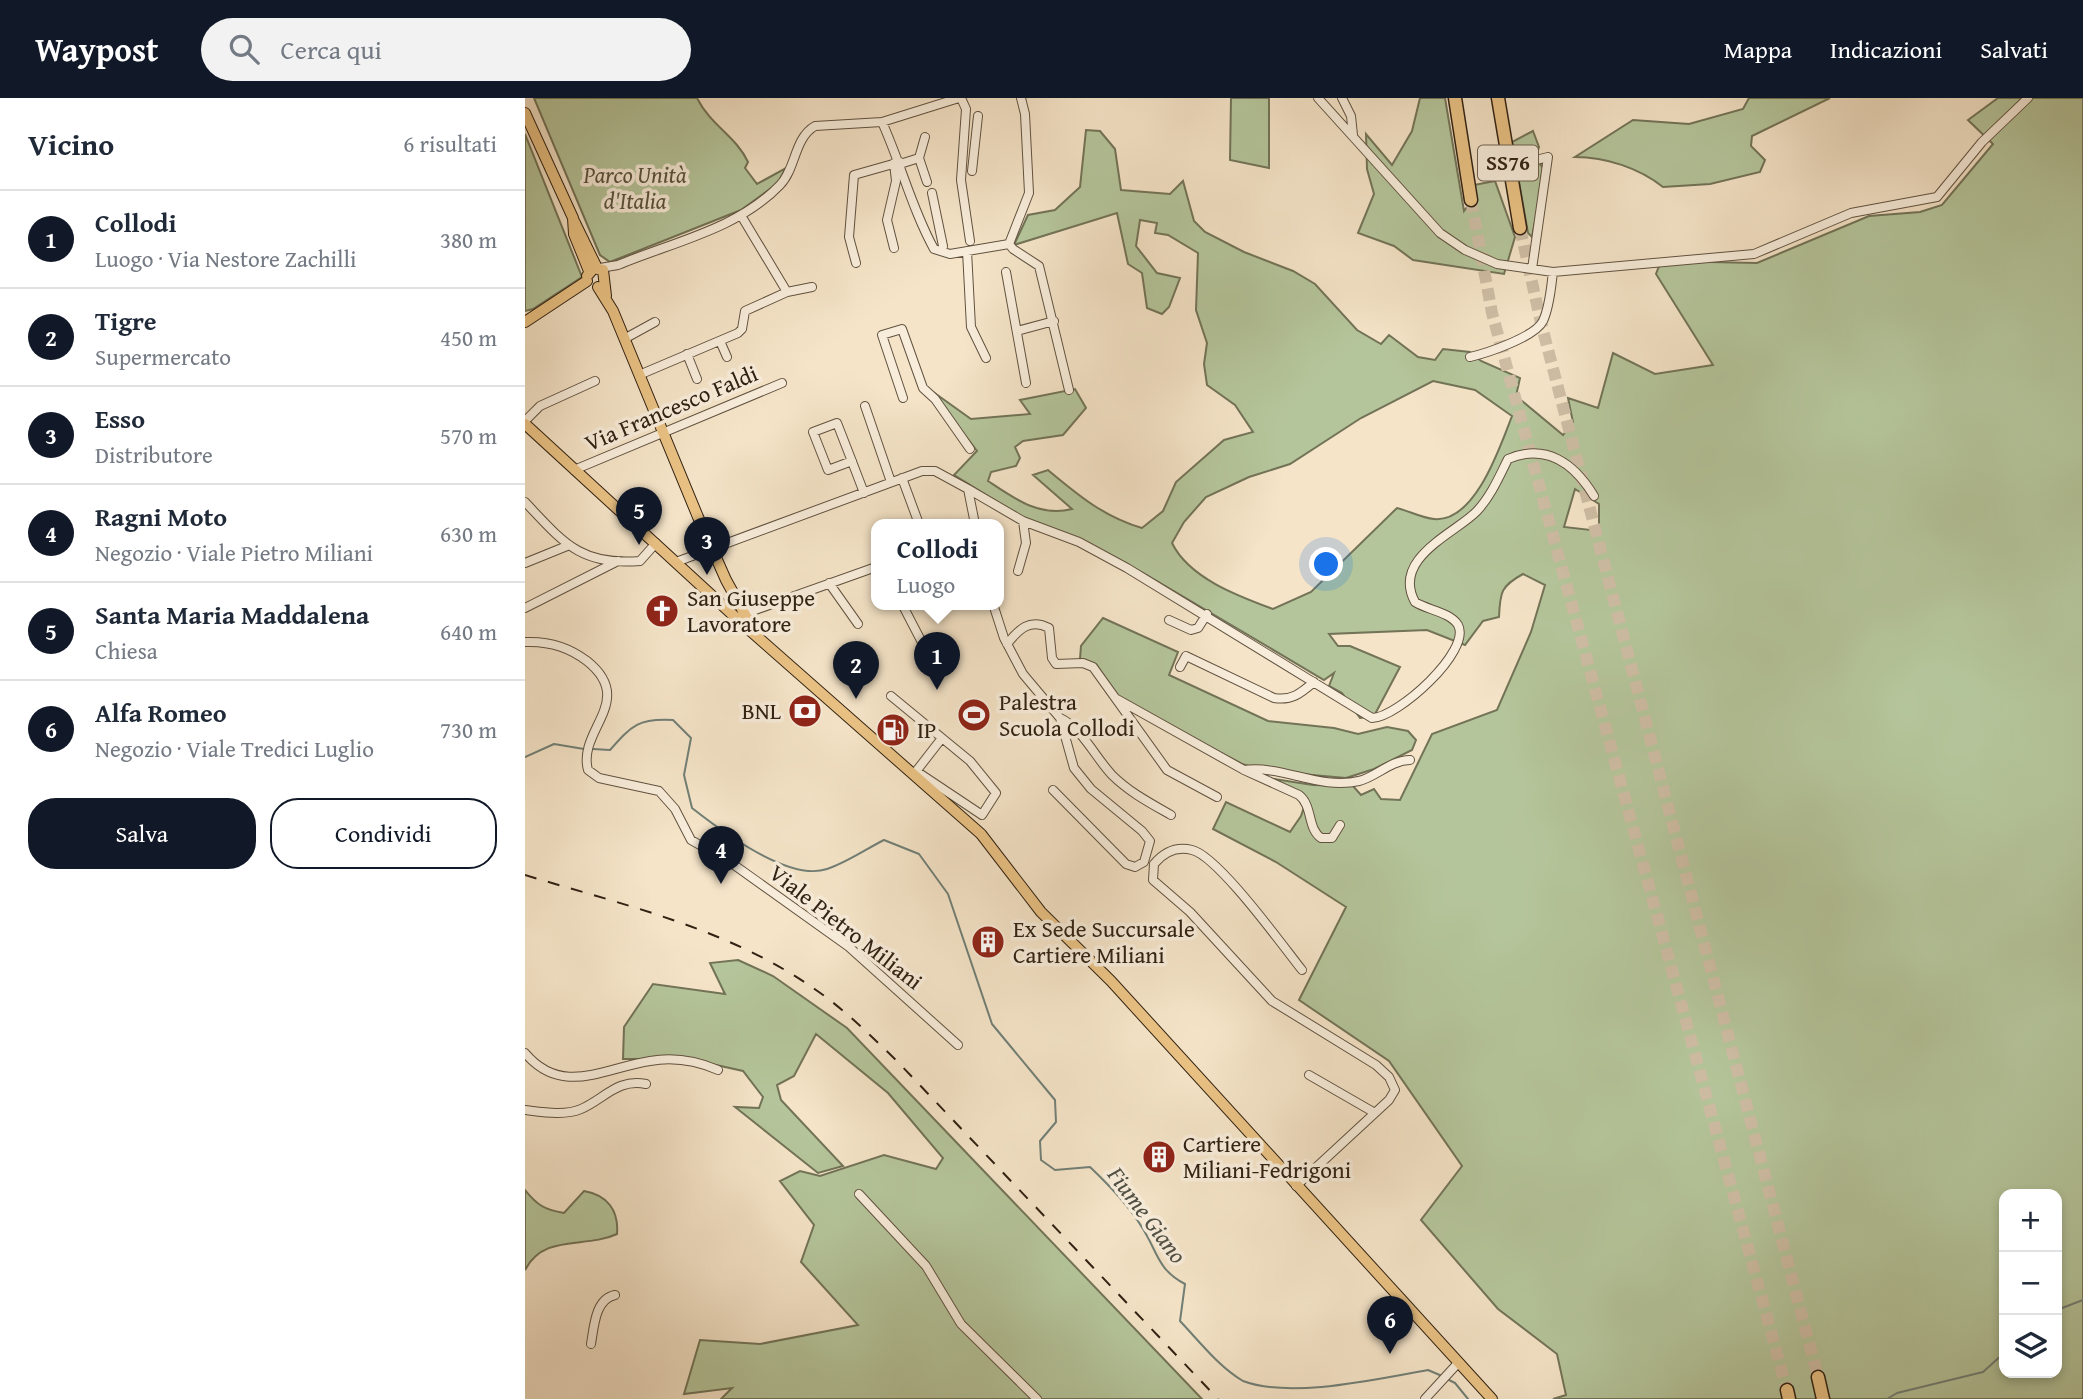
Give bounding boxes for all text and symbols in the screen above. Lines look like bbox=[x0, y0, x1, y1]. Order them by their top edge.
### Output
search box bbox=[201, 18, 691, 81]
text: Waypost bbox=[35, 25, 159, 73]
icon: search bbox=[225, 30, 263, 68]
text: Cerca qui bbox=[281, 30, 382, 69]
text: Mappa bbox=[1724, 32, 1792, 67]
text: Indicazioni bbox=[1830, 32, 1942, 67]
text: Salvati bbox=[1980, 32, 2048, 67]
text: Vicino bbox=[28, 122, 114, 166]
text: 6 risultati bbox=[403, 127, 497, 160]
road number: SS76 bbox=[1478, 146, 1538, 180]
park label: Parco Unità d'Italia bbox=[583, 158, 687, 217]
text: Collodi bbox=[95, 203, 176, 242]
text: 1 bbox=[45, 223, 57, 256]
text: 380 m bbox=[440, 223, 497, 256]
text: Luogo · Via Nestore Zachilli bbox=[95, 242, 356, 275]
text: Tigre bbox=[95, 301, 156, 340]
text: 2 bbox=[45, 321, 57, 354]
text: 450 m bbox=[440, 321, 497, 354]
text: Supermercato bbox=[95, 340, 231, 373]
street label: Via Francesco Faldi bbox=[579, 356, 762, 459]
text: Esso bbox=[95, 399, 145, 438]
text: 3 bbox=[45, 419, 57, 452]
text: 570 m bbox=[440, 419, 497, 452]
text: Distributore bbox=[95, 438, 213, 471]
pin: 5 bbox=[616, 487, 662, 545]
text: Ragni Moto bbox=[95, 497, 227, 536]
text: 4 bbox=[45, 517, 57, 550]
text: 630 m bbox=[440, 517, 497, 550]
pin: 3 bbox=[684, 517, 730, 575]
popup bbox=[871, 519, 1004, 610]
text: Collodi bbox=[897, 529, 978, 568]
text: Negozio · Viale Pietro Miliani bbox=[95, 536, 373, 569]
your location bbox=[1309, 547, 1343, 581]
text: Luogo bbox=[897, 568, 955, 601]
place label: San Giuseppe Lavoratore bbox=[687, 581, 815, 640]
church icon: San Giuseppe Lavoratore bbox=[643, 592, 681, 630]
text: Santa Maria Maddalena bbox=[95, 595, 369, 634]
text: 5 bbox=[45, 615, 57, 648]
text: 640 m bbox=[440, 615, 497, 648]
pin: 1 bbox=[914, 632, 960, 690]
text: Chiesa bbox=[95, 634, 158, 667]
pin: 2 bbox=[833, 641, 879, 699]
place label: Palestra Scuola Collodi bbox=[999, 685, 1135, 744]
bank icon: BNL bbox=[786, 692, 824, 730]
text: Alfa Romeo bbox=[95, 693, 227, 732]
place label: BNL bbox=[742, 694, 781, 727]
sports icon: Palestra Scuola Collodi bbox=[955, 696, 993, 734]
fuel station icon: IP bbox=[874, 711, 912, 749]
text: 6 bbox=[45, 713, 57, 746]
text: 730 m bbox=[440, 713, 497, 746]
place label: IP bbox=[917, 713, 936, 746]
text: Negozio · Viale Tredici Luglio bbox=[95, 732, 374, 765]
button: Salva bbox=[28, 798, 256, 869]
button: Condividi bbox=[270, 798, 497, 869]
pin: 4 bbox=[698, 826, 744, 884]
street label: Viale Pietro Miliani bbox=[763, 856, 930, 997]
place label: Ex Sede Succursale Cartiere Miliani bbox=[1013, 912, 1195, 971]
building icon: Ex Sede Succursale Cartiere Miliani bbox=[969, 923, 1007, 961]
place label: Cartiere Miliani-Fedrigoni bbox=[1183, 1127, 1351, 1186]
building icon: Cartiere Miliani-Fedrigoni bbox=[1140, 1138, 1178, 1176]
water label: Fiume Giano bbox=[1099, 1158, 1196, 1271]
map controls bbox=[1999, 1189, 2062, 1378]
button: + bbox=[1999, 1189, 2062, 1252]
button: − bbox=[1999, 1252, 2062, 1315]
pin: 6 bbox=[1367, 1296, 1413, 1354]
button: layers bbox=[1999, 1315, 2062, 1378]

